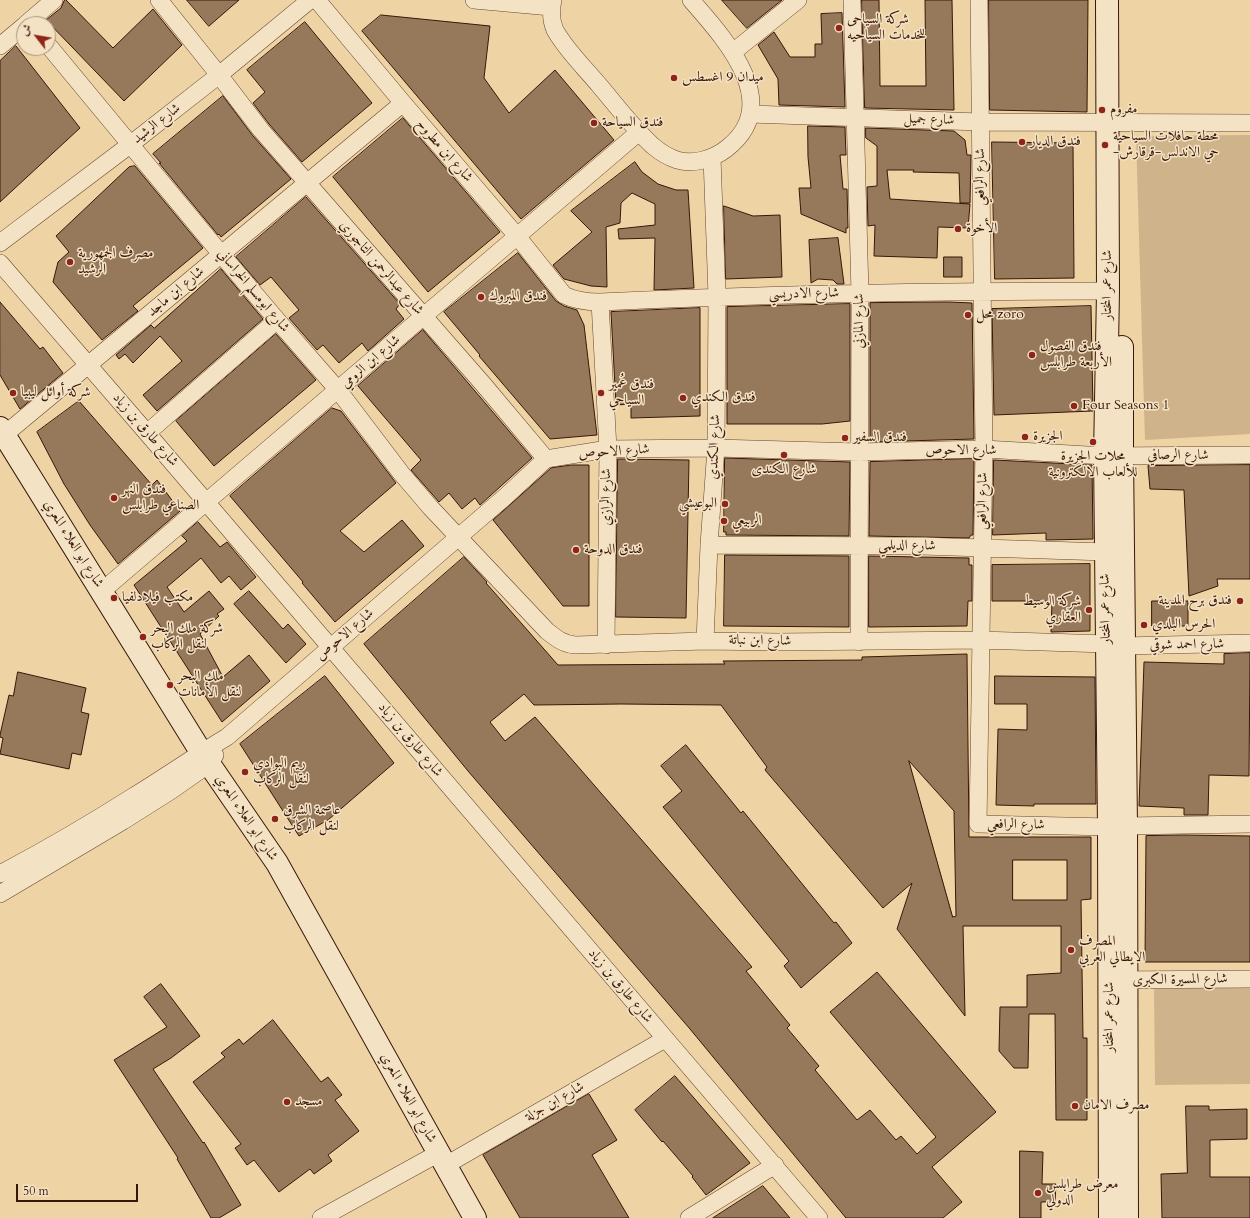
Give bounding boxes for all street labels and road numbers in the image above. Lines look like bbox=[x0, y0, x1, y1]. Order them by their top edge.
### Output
street label: شارع الرشيد bbox=[130, 100, 184, 148]
street label: شارع جميل bbox=[903, 111, 955, 129]
street label: شارع ابن مطروح bbox=[412, 116, 476, 186]
street label: شارع الرافعي bbox=[973, 148, 989, 206]
street label: شارع عبدالرحمن التاجوري bbox=[335, 217, 427, 319]
street label: شارع ابومسلم الخراساني bbox=[213, 246, 293, 336]
street label: شارع عمر المختار bbox=[1100, 250, 1116, 320]
street label: شارع ابن ماجد bbox=[144, 263, 208, 321]
street label: شارع الادريسي bbox=[769, 285, 839, 303]
street label: شارع المازني bbox=[852, 293, 868, 349]
street label: شارع ابن الرومي bbox=[338, 332, 404, 392]
street label: شارع طارق بن زياد bbox=[109, 390, 181, 470]
street label: شارع الكندي bbox=[705, 414, 725, 480]
street label: شارع الاحوص bbox=[578, 441, 650, 463]
street label: شارع الاحوص bbox=[925, 443, 997, 459]
street label: شارع الرصافي bbox=[1147, 448, 1209, 464]
street label: شارع الرازي bbox=[599, 468, 615, 526]
street label: شارع الرافعي bbox=[974, 472, 992, 530]
street label: شارع ابو العلاء المعري bbox=[39, 497, 107, 591]
street label: شارع الديلمي bbox=[878, 537, 936, 555]
street label: شارع عمر المختار bbox=[1097, 574, 1115, 644]
street label: شارع الاحوص bbox=[313, 605, 377, 665]
street label: شارع ابن نباتة bbox=[729, 632, 791, 650]
street label: شارع احمد شوقي bbox=[1150, 636, 1224, 654]
street label: شارع طارق بن زياد bbox=[374, 699, 446, 781]
street label: شارع ابو العلاء المعري bbox=[211, 772, 281, 864]
street label: شارع الرافعي bbox=[987, 816, 1045, 834]
street label: شارع طارق بن زياد bbox=[584, 945, 656, 1027]
street label: شارع المسيرة الكبرى bbox=[1132, 971, 1228, 989]
street label: شارع عمر المختار bbox=[1102, 982, 1118, 1052]
street label: شارع ابو العلاء المعري bbox=[376, 1050, 440, 1146]
street label: شارع ابن جزلة bbox=[523, 1078, 587, 1126]

